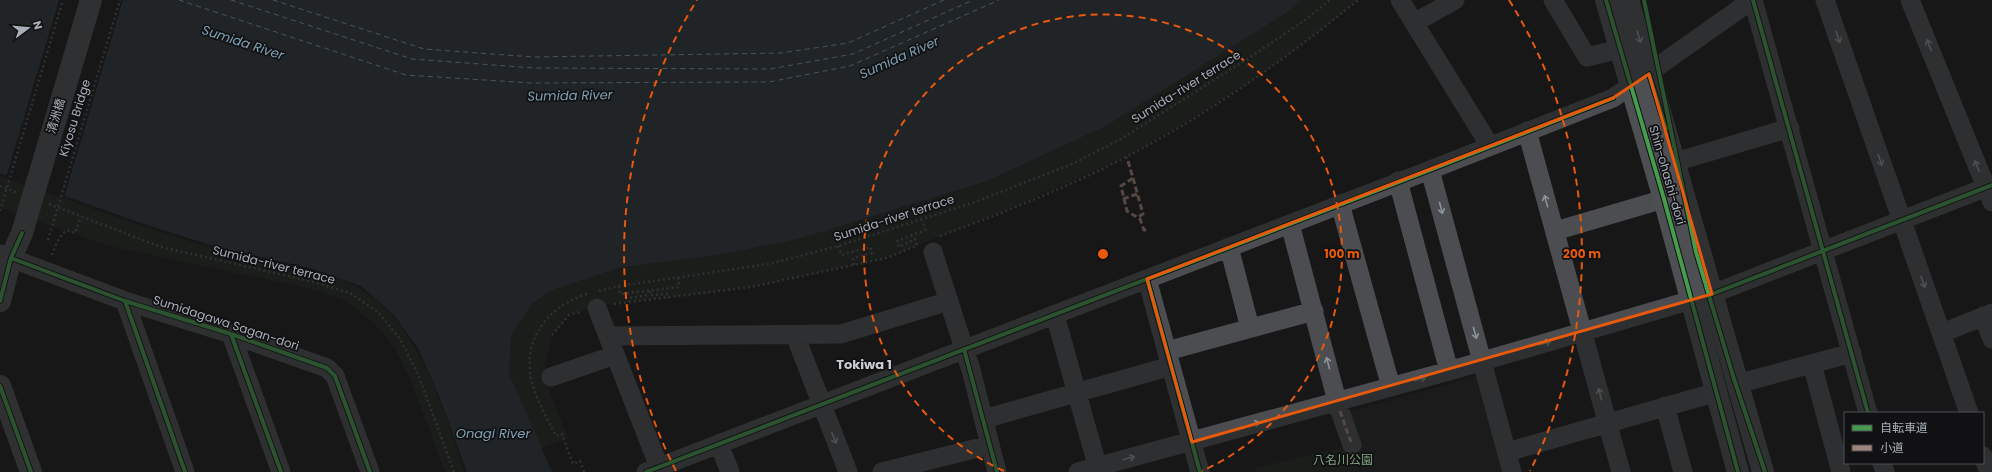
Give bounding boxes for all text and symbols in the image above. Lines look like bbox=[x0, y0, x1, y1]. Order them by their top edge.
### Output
north arrow bbox=[8, 8, 48, 48]
text: N bbox=[29, 19, 46, 31]
water label: Sumida River bbox=[199, 20, 287, 65]
one-way arrow bbox=[1636, 30, 1643, 43]
one-way arrow bbox=[1834, 30, 1842, 42]
water label: Sumida River bbox=[856, 31, 943, 83]
one-way arrow bbox=[1924, 40, 1932, 52]
street label: Sumida-river terrace bbox=[1128, 46, 1244, 127]
street label: Kiyosu Bridge bbox=[55, 77, 94, 159]
water label: Sumida River bbox=[527, 85, 614, 106]
street label: 清洲橋 bbox=[42, 96, 69, 136]
street label: Shin-ohashi-dori bbox=[1645, 123, 1690, 226]
one-way arrow bbox=[1877, 153, 1884, 166]
one-way arrow bbox=[1973, 160, 1981, 172]
street label: Sumida-river terrace bbox=[831, 190, 956, 245]
one-way arrow bbox=[1542, 195, 1550, 208]
one-way arrow bbox=[1437, 201, 1445, 214]
street label: Sumida-river terrace bbox=[211, 241, 337, 288]
text: 100 m bbox=[1324, 245, 1360, 262]
text: 200 m bbox=[1563, 245, 1601, 262]
centre of rings bbox=[1096, 247, 1110, 261]
one-way arrow bbox=[1920, 276, 1928, 288]
street label: Sumidagawa Sagan-dori bbox=[151, 291, 301, 354]
one-way arrow bbox=[1471, 327, 1479, 340]
one-way arrow bbox=[1538, 339, 1551, 346]
district label: Tokiwa 1 bbox=[836, 355, 892, 374]
one-way arrow bbox=[1323, 357, 1331, 370]
one-way arrow bbox=[1413, 375, 1426, 382]
one-way arrow bbox=[1595, 388, 1603, 401]
legend bbox=[1844, 412, 1984, 464]
text: 自転車道 bbox=[1880, 419, 1928, 436]
one-way arrow bbox=[1248, 420, 1261, 427]
water label: Onagi River bbox=[456, 424, 531, 443]
one-way arrow bbox=[831, 432, 838, 444]
text: 小道 bbox=[1880, 439, 1904, 456]
park label: 八名川公園 bbox=[1313, 451, 1373, 468]
one-way arrow bbox=[1122, 454, 1135, 461]

